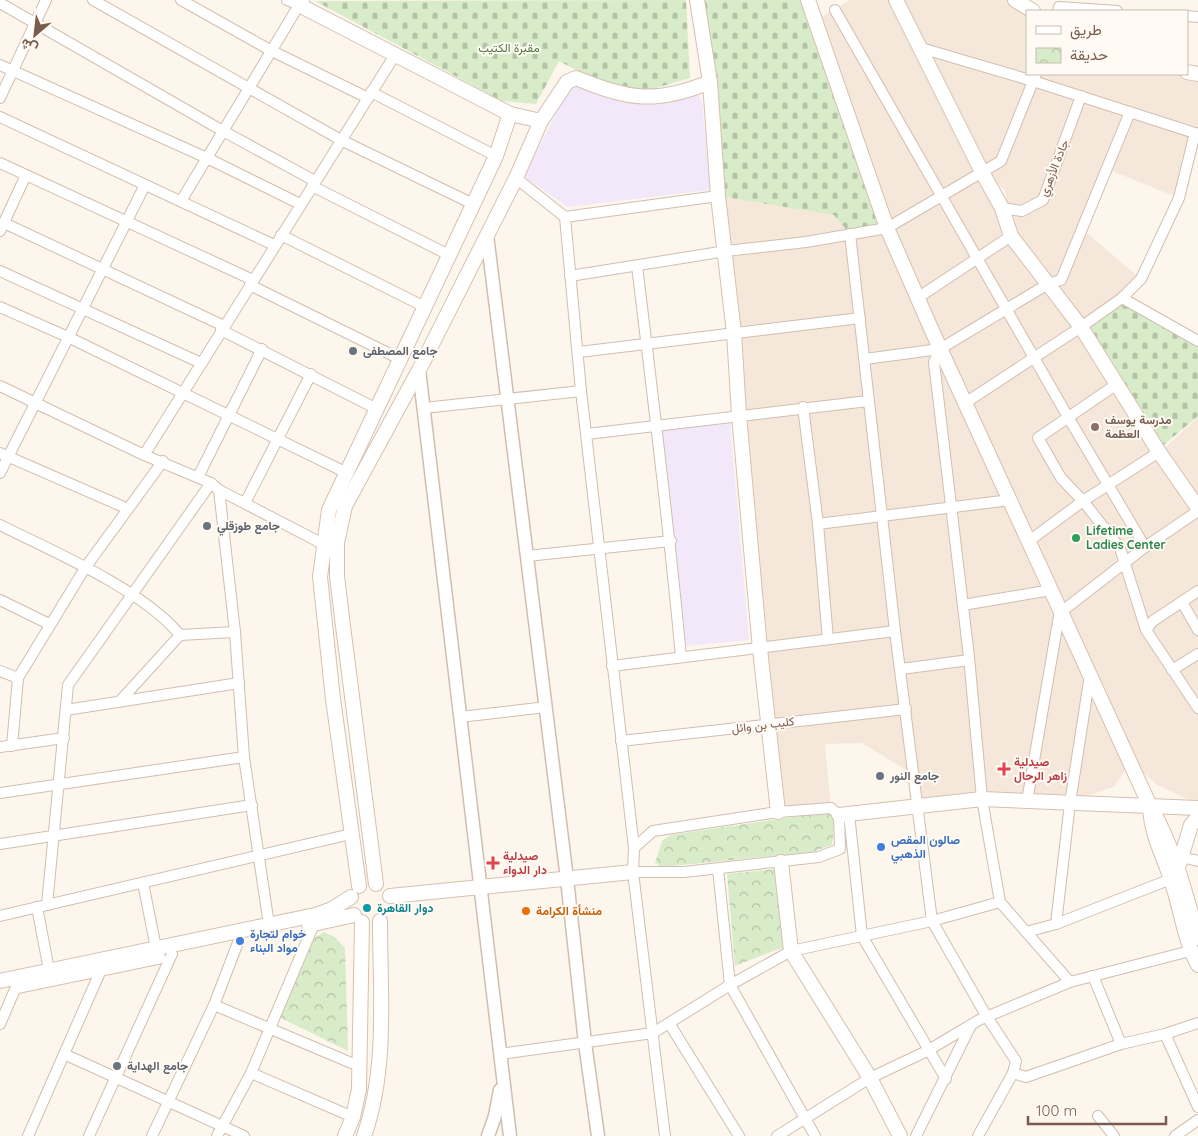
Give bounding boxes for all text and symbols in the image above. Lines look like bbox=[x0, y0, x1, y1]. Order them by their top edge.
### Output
north arrow bbox=[10, 10, 60, 60]
legend bbox=[1026, 10, 1188, 75]
text: طريق bbox=[1070, 20, 1102, 40]
text: ش bbox=[17, 35, 41, 58]
park label: مقبرة الكتيب bbox=[478, 40, 540, 56]
text: حديقة bbox=[1070, 45, 1108, 64]
street label: جادة الأزهري bbox=[1035, 137, 1075, 200]
place label: جامع المصطفى bbox=[363, 343, 438, 359]
marker: جامع المصطفى bbox=[347, 345, 359, 357]
place label: مدرسة يوسف العظمة bbox=[1105, 412, 1172, 441]
marker: مدرسة يوسف العظمة bbox=[1089, 421, 1101, 433]
place label: جامع طوزقلي bbox=[217, 518, 280, 536]
marker: جامع طوزقلي bbox=[201, 520, 213, 532]
place label: Lifetime Ladies Center bbox=[1086, 523, 1166, 552]
marker: Lifetime Ladies Center bbox=[1070, 532, 1082, 544]
street label: كليب بن وائل bbox=[731, 713, 795, 737]
place label: صيدلية زاهر الرحال bbox=[1014, 754, 1067, 784]
marker: صيدلية زاهر الرحال bbox=[998, 763, 1010, 775]
place label: جامع النور bbox=[889, 768, 939, 784]
marker: جامع النور bbox=[874, 770, 886, 782]
place label: صالون المقص الذهبي bbox=[891, 832, 960, 864]
marker: صالون المقص الذهبي bbox=[875, 841, 887, 853]
place label: صيدلية دار الدواء bbox=[503, 848, 547, 878]
marker: صيدلية دار الدواء bbox=[487, 857, 499, 869]
place label: دوار القاهرة bbox=[377, 900, 433, 916]
marker: دوار القاهرة bbox=[361, 902, 373, 914]
place label: منشأة الكرامة bbox=[536, 903, 602, 919]
marker: منشأة الكرامة bbox=[520, 905, 532, 917]
place label: خوام لتجارة مواد البناء bbox=[250, 926, 306, 956]
marker: خوام لتجارة مواد البناء bbox=[234, 935, 246, 947]
place label: جامع الهداية bbox=[127, 1058, 188, 1074]
marker: جامع الهداية bbox=[111, 1060, 123, 1072]
scale bar bbox=[1028, 1094, 1166, 1126]
text: 100 m bbox=[1036, 1101, 1077, 1120]

